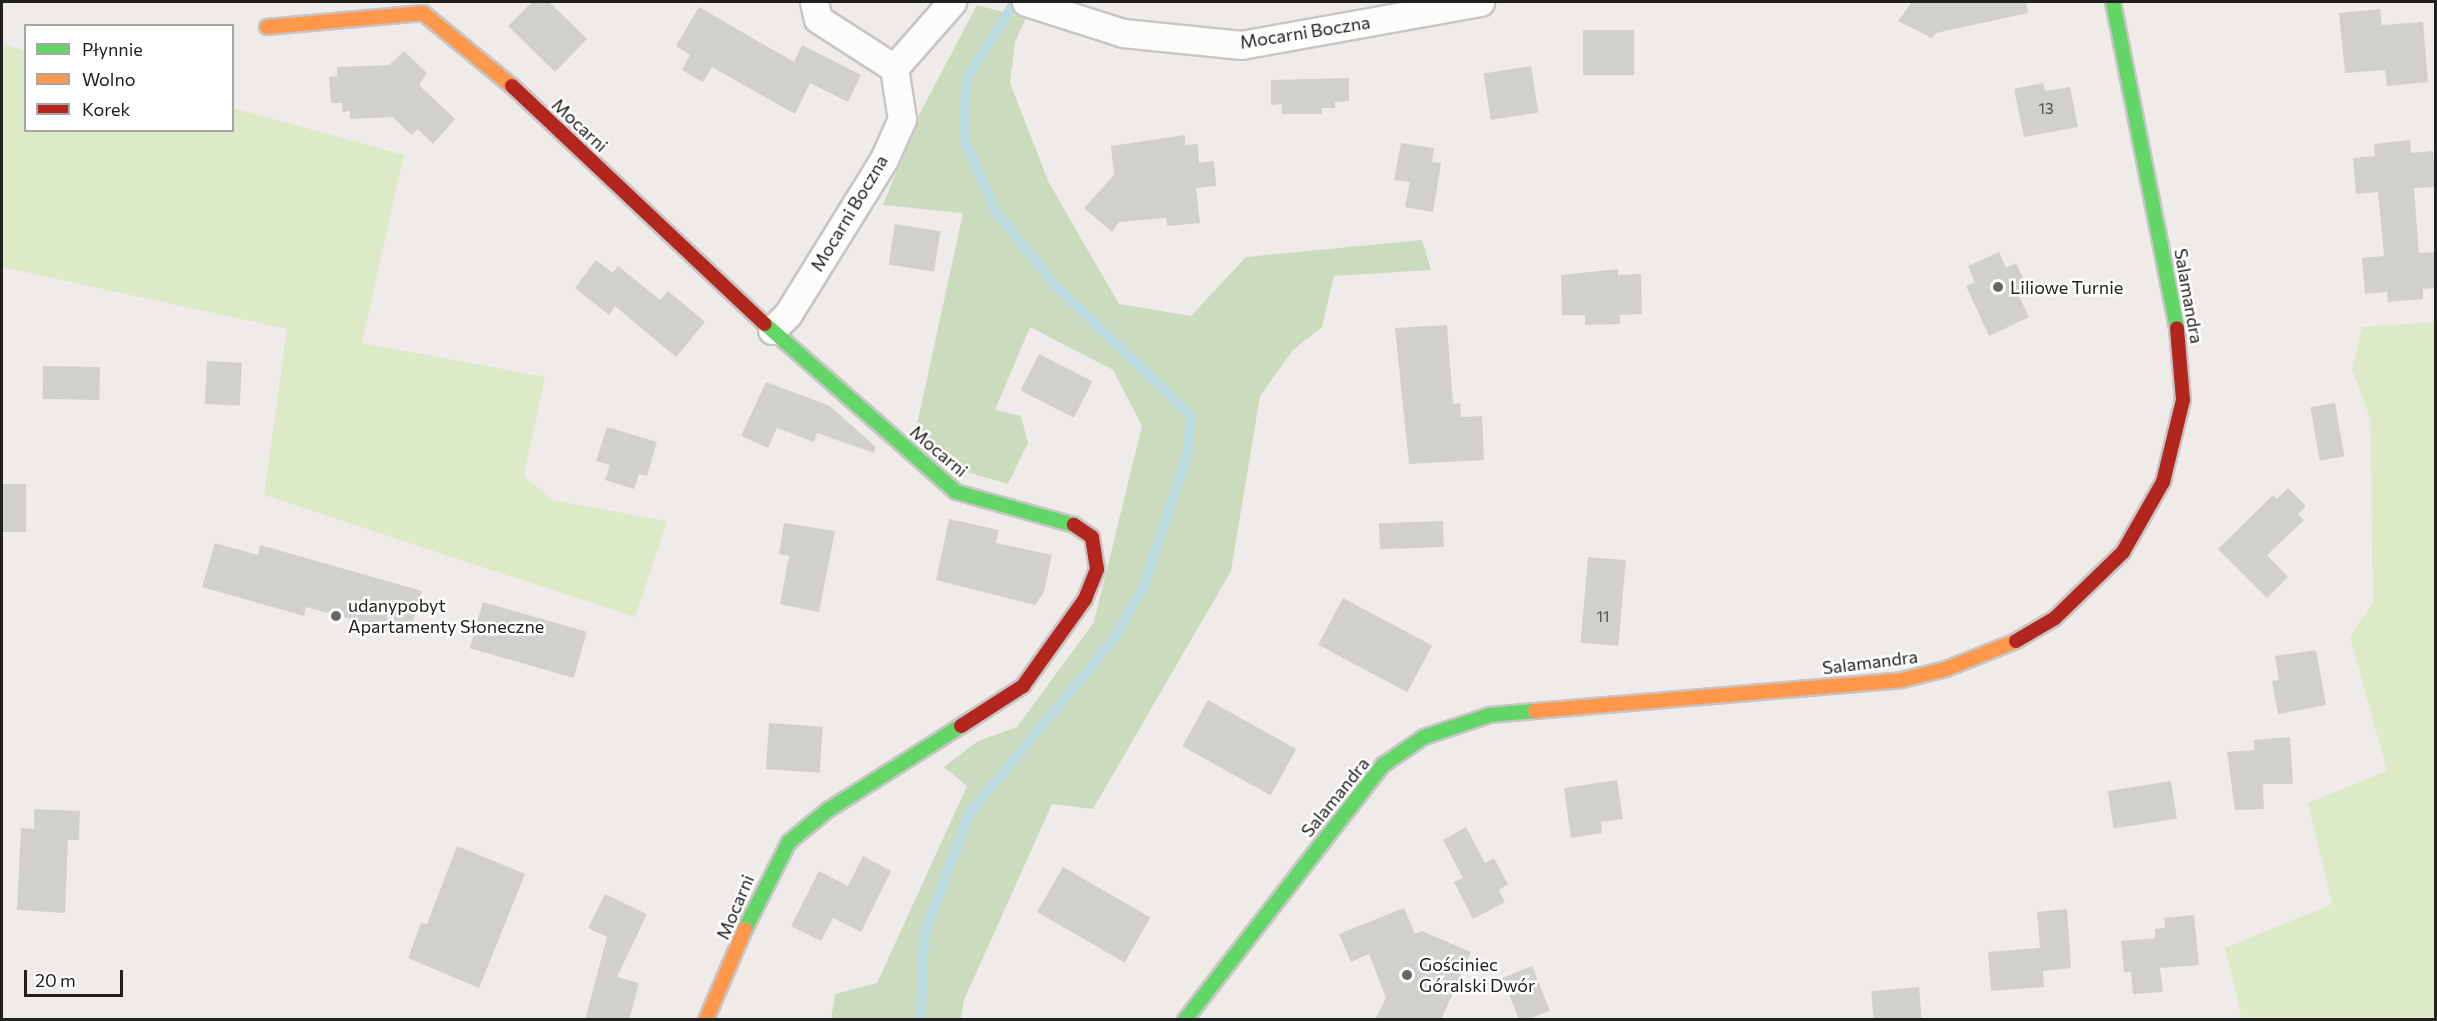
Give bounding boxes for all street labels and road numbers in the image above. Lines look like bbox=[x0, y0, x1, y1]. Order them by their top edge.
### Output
street label: Mocarni Boczna bbox=[1238, 11, 1372, 53]
street label: Mocarni bbox=[548, 94, 612, 156]
street label: Mocarni Boczna bbox=[806, 151, 892, 275]
street label: Salamandra bbox=[2170, 247, 2208, 345]
street label: Mocarni bbox=[906, 421, 972, 481]
street label: Salamandra bbox=[1821, 645, 1919, 679]
street label: Salamandra bbox=[1296, 753, 1374, 841]
street label: Mocarni bbox=[712, 871, 758, 943]

